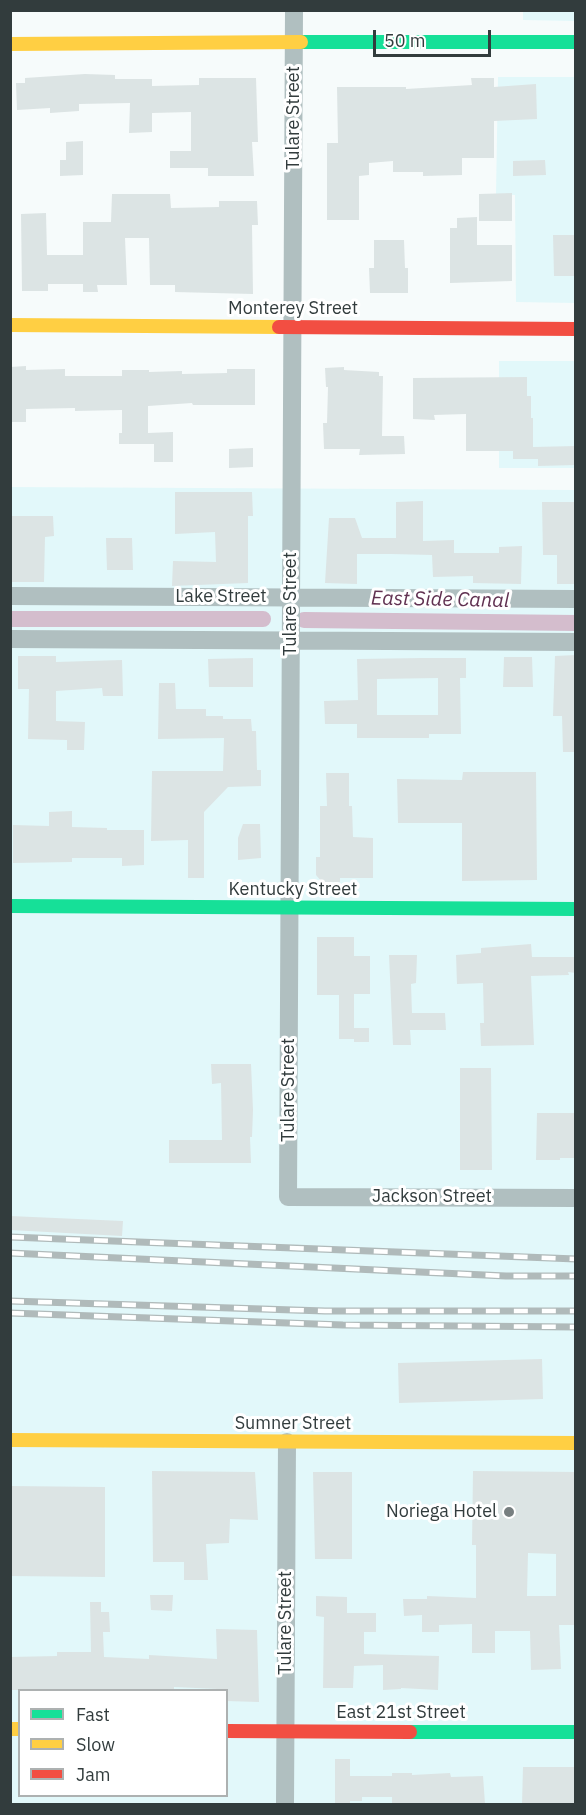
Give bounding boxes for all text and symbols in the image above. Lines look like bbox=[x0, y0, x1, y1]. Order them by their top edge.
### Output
scale bar bbox=[376, 18, 494, 56]
text: 50 m bbox=[384, 29, 426, 52]
street label: Tulare Street bbox=[283, 66, 305, 170]
street label: Monterey Street bbox=[228, 298, 358, 320]
street label: Tulare Street bbox=[280, 552, 302, 656]
street label: Lake Street bbox=[175, 586, 267, 608]
water label: East Side Canal bbox=[371, 587, 509, 613]
street label: Kentucky Street bbox=[229, 879, 357, 901]
street label: Tulare Street bbox=[278, 1038, 300, 1142]
street label: Jackson Street bbox=[372, 1186, 492, 1208]
street label: Sumner Street bbox=[235, 1413, 351, 1435]
place label: Noriega Hotel bbox=[386, 1501, 497, 1523]
marker: Noriega Hotel bbox=[502, 1505, 516, 1519]
street label: Tulare Street bbox=[275, 1571, 297, 1675]
legend bbox=[18, 1689, 228, 1797]
street label: East 21st Street bbox=[336, 1702, 466, 1724]
text: Fast bbox=[76, 1703, 110, 1726]
text: Slow bbox=[76, 1733, 115, 1756]
text: Jam bbox=[76, 1763, 111, 1786]

